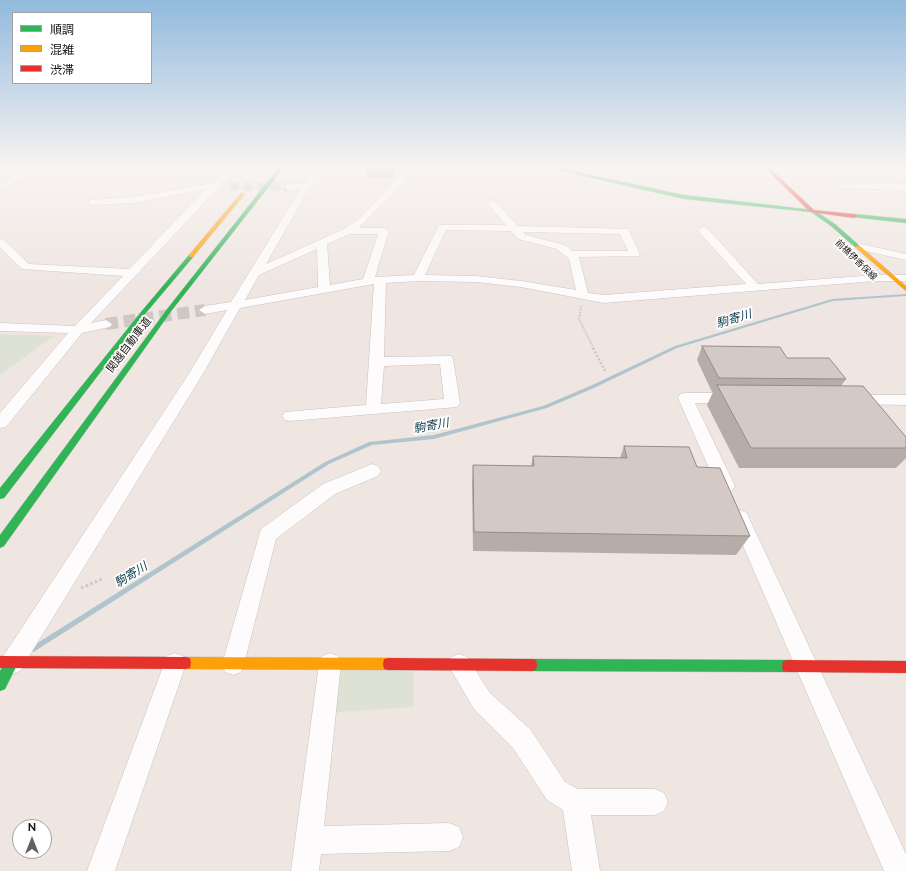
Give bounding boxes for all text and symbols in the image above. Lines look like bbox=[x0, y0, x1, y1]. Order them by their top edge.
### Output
legend bbox=[12, 12, 152, 84]
text: 順調 bbox=[50, 23, 74, 37]
text: 混雑 bbox=[50, 43, 74, 57]
text: 渋滞 bbox=[50, 63, 74, 77]
street label: 前橋伊香保線 bbox=[833, 237, 879, 283]
water label: 駒寄川 bbox=[715, 307, 753, 331]
street label: 関越自動車道 bbox=[104, 315, 154, 375]
water label: 駒寄川 bbox=[412, 416, 450, 436]
water label: 駒寄川 bbox=[112, 559, 150, 591]
north arrow bbox=[12, 819, 52, 859]
text: N bbox=[28, 821, 36, 834]

